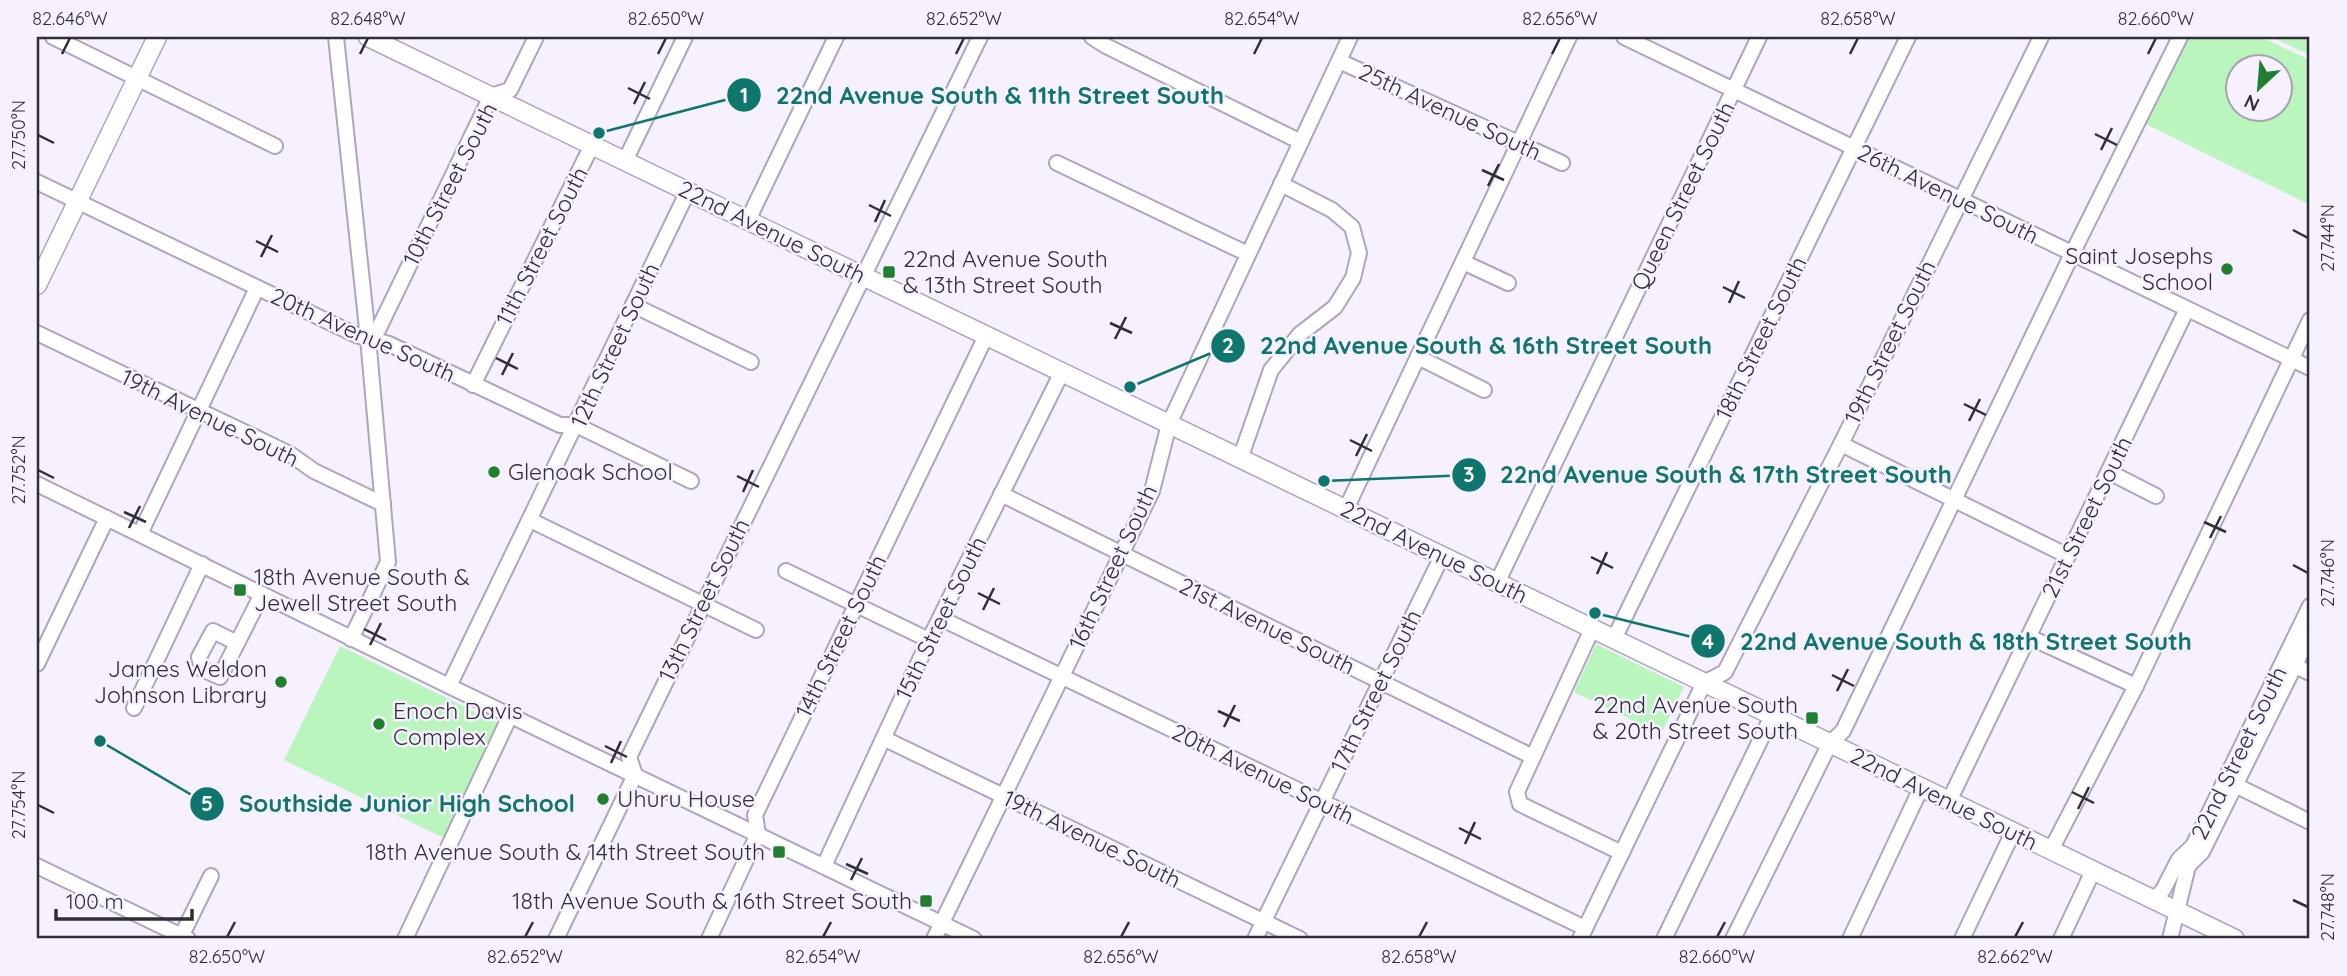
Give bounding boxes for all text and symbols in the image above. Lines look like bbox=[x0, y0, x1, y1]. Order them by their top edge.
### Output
text: 82.646°W bbox=[32, 7, 108, 30]
text: 82.648°W bbox=[330, 7, 406, 30]
text: 82.650°W bbox=[628, 7, 704, 30]
text: 82.652°W bbox=[926, 7, 1002, 30]
text: 82.654°W bbox=[1224, 7, 1300, 30]
text: 82.656°W bbox=[1522, 7, 1598, 30]
text: 82.658°W bbox=[1820, 7, 1896, 30]
text: 82.660°W bbox=[2118, 7, 2194, 30]
north arrow bbox=[2224, 52, 2294, 122]
street label: 25th Avenue South bbox=[1354, 57, 1546, 167]
callout: 22nd Avenue South & 11th Street South bbox=[727, 73, 1238, 118]
text: 22nd Avenue South & 11th Street South bbox=[776, 80, 1224, 110]
text: 1 bbox=[740, 82, 748, 108]
text: N bbox=[2240, 89, 2263, 117]
street label: 10th Street South bbox=[396, 97, 503, 270]
street label: Queen Street South bbox=[1624, 97, 1741, 295]
text: 27.750°N bbox=[7, 100, 30, 170]
street label: 26th Avenue South bbox=[1853, 137, 2044, 250]
street label: 11th Street South bbox=[489, 162, 594, 330]
street label: 22nd Avenue South bbox=[674, 174, 871, 289]
text: 27.744°N bbox=[2316, 204, 2339, 272]
place label: Saint Josephs School bbox=[2065, 241, 2213, 296]
place label: 22nd Avenue South & 13th Street South bbox=[903, 244, 1108, 299]
street label: 18th Street South bbox=[1709, 251, 1813, 424]
street label: 19th Street South bbox=[1837, 255, 1942, 428]
street label: 12th Street South bbox=[564, 258, 665, 432]
marker: Saint Josephs School bbox=[2219, 261, 2235, 277]
marker: 22nd Avenue South & 13th Street South bbox=[881, 264, 897, 280]
street label: 20th Avenue South bbox=[266, 281, 460, 388]
callout: 22nd Avenue South & 16th Street South bbox=[1211, 324, 1726, 369]
text: 22nd Avenue South & 16th Street South bbox=[1260, 330, 1712, 360]
text: 2 bbox=[1222, 332, 1234, 358]
street label: 19th Avenue South bbox=[117, 362, 304, 473]
street label: 21st Street South bbox=[2035, 431, 2138, 602]
text: 27.752°N bbox=[7, 435, 30, 505]
callout: 22nd Avenue South & 17th Street South bbox=[1451, 452, 1966, 497]
place label: Glenoak School bbox=[508, 457, 673, 486]
text: 22nd Avenue South & 17th Street South bbox=[1500, 459, 1952, 489]
text: 3 bbox=[1463, 461, 1475, 487]
marker: Glenoak School bbox=[486, 464, 502, 480]
street label: 16th Street South bbox=[1062, 480, 1163, 654]
street label: 22nd Avenue South bbox=[1336, 494, 1533, 609]
street label: 13th Street South bbox=[652, 514, 756, 686]
street label: 15th Street South bbox=[888, 531, 993, 704]
text: 27.746°N bbox=[2316, 539, 2339, 607]
street label: 14th Street South bbox=[789, 550, 892, 722]
place label: 18th Avenue South & Jewell Street South bbox=[254, 562, 470, 617]
street label: 21st Avenue South bbox=[1175, 570, 1360, 681]
marker: 18th Avenue South & Jewell Street South bbox=[232, 582, 248, 598]
street label: 17th Street South bbox=[1324, 605, 1427, 777]
callout: 22nd Avenue South & 18th Street South bbox=[1691, 619, 2205, 664]
text: 22nd Avenue South & 18th Street South bbox=[1740, 626, 2192, 656]
text: 4 bbox=[1702, 628, 1714, 654]
place label: James Weldon Johnson Library bbox=[94, 654, 267, 709]
street label: 22nd Street South bbox=[2184, 662, 2293, 844]
marker: James Weldon Johnson Library bbox=[273, 674, 289, 690]
place label: 22nd Avenue South & 20th Street South bbox=[1593, 690, 1798, 745]
place label: Enoch Davis Complex bbox=[393, 696, 523, 751]
marker: 22nd Avenue South & 20th Street South bbox=[1804, 710, 1820, 726]
marker: Enoch Davis Complex bbox=[371, 716, 387, 732]
street label: 20th Avenue South bbox=[1167, 717, 1359, 830]
street label: 22nd Avenue South bbox=[1846, 741, 2043, 856]
text: 27.754°N bbox=[7, 771, 30, 839]
callout: Southside Junior High School bbox=[190, 781, 589, 826]
street label: 19th Avenue South bbox=[999, 783, 1186, 894]
place label: Uhuru House bbox=[617, 784, 755, 813]
text: Southside Junior High School bbox=[239, 788, 575, 818]
text: 5 bbox=[201, 790, 213, 816]
marker: Uhuru House bbox=[595, 791, 611, 807]
place label: 18th Avenue South & 14th Street South bbox=[366, 837, 765, 866]
marker: 18th Avenue South & 14th Street South bbox=[771, 844, 787, 860]
text: 27.748°N bbox=[2316, 873, 2339, 941]
scale bar bbox=[56, 878, 192, 922]
place label: 18th Avenue South & 16th Street South bbox=[512, 886, 912, 915]
text: 100 m bbox=[66, 888, 124, 914]
marker: 18th Avenue South & 16th Street South bbox=[918, 893, 934, 909]
text: 82.650°W bbox=[189, 945, 265, 968]
text: 82.652°W bbox=[487, 945, 563, 968]
text: 82.654°W bbox=[785, 945, 861, 968]
text: 82.656°W bbox=[1083, 945, 1159, 968]
text: 82.658°W bbox=[1381, 945, 1457, 968]
text: 82.660°W bbox=[1679, 945, 1755, 968]
text: 82.662°W bbox=[1977, 945, 2053, 968]

